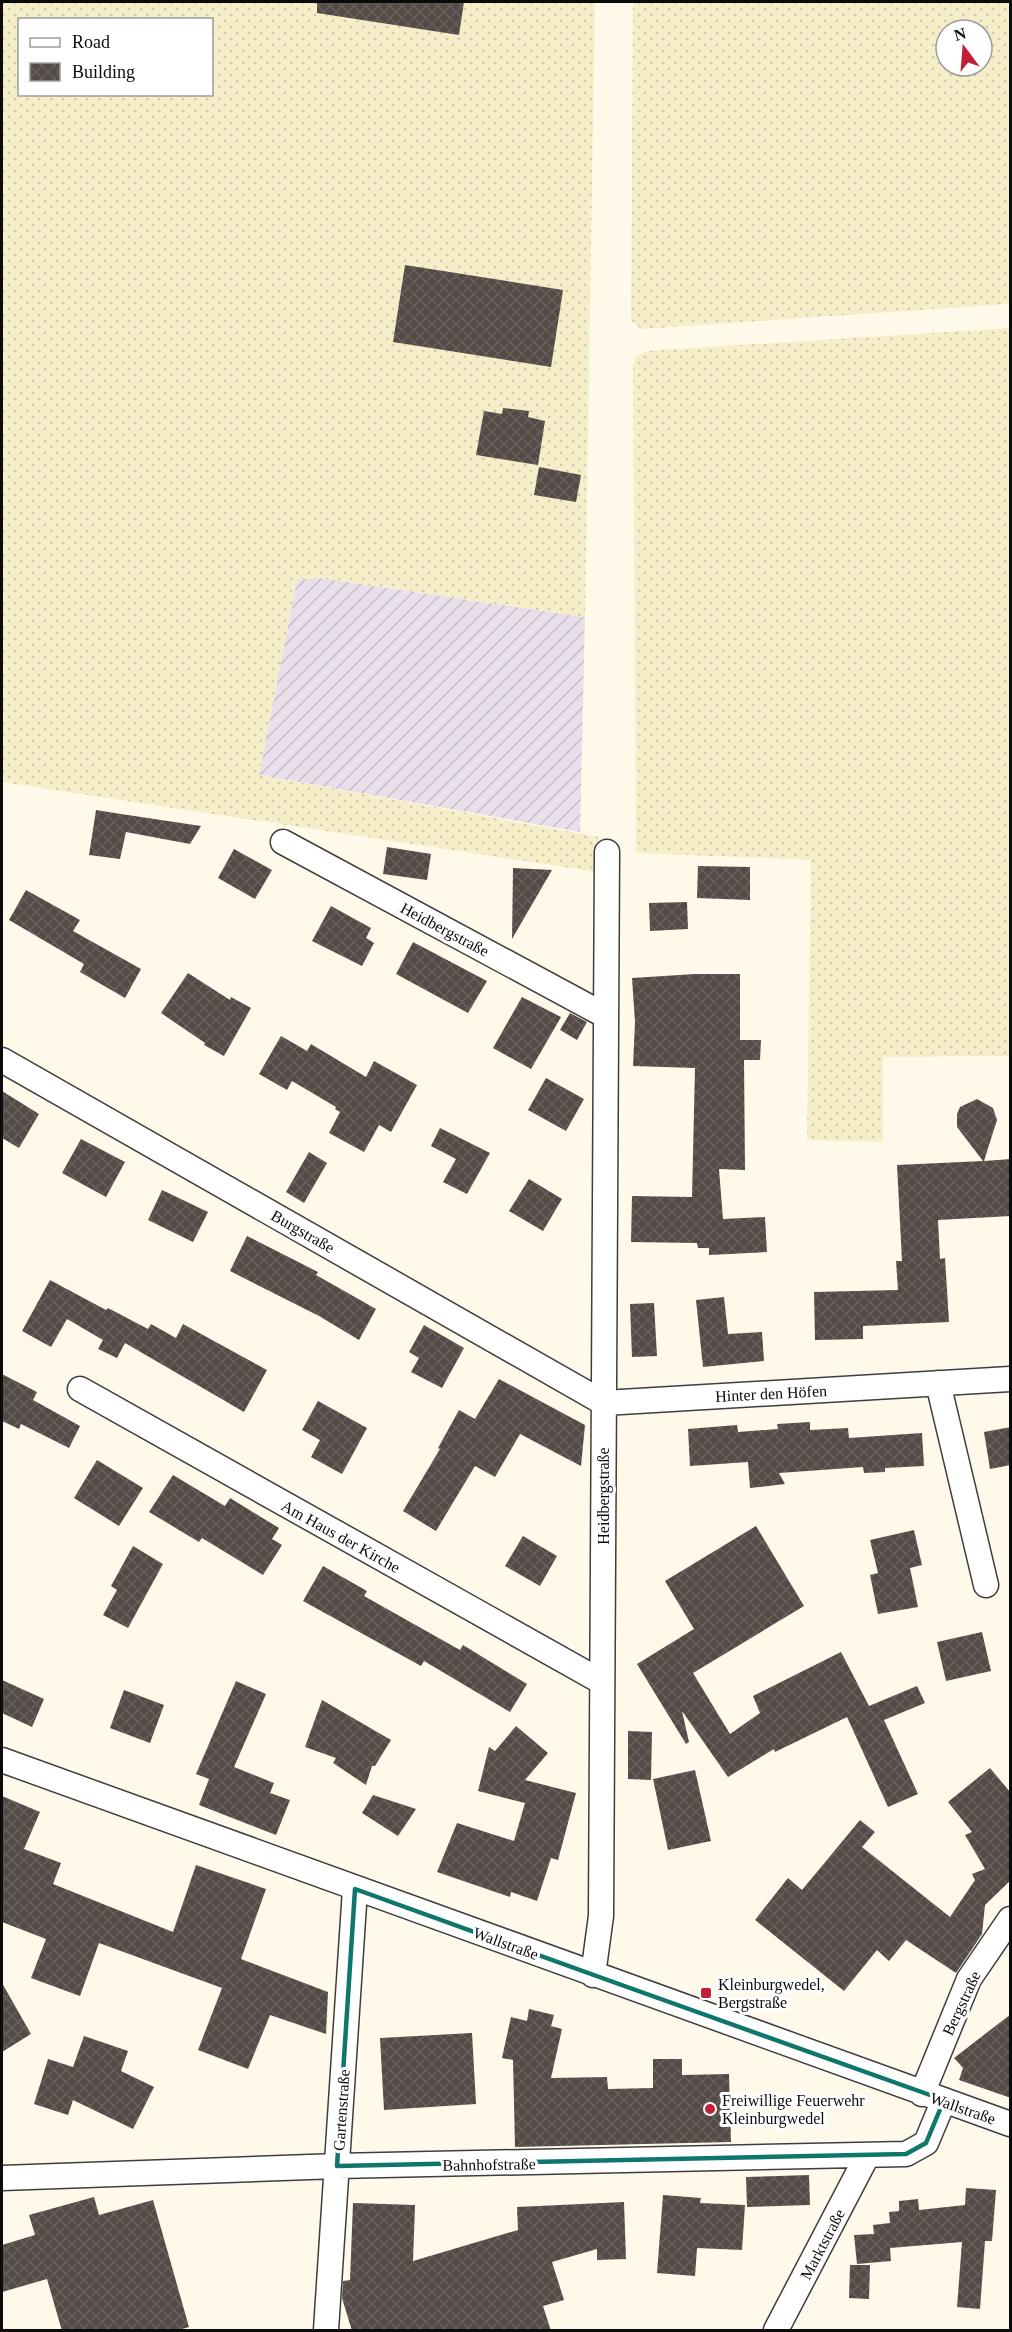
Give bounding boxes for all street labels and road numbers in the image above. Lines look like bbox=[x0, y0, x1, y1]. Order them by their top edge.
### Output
street label: Heidbergstraße bbox=[397, 899, 492, 961]
street label: Burgstraße bbox=[268, 1207, 337, 1257]
street label: Hinter den Höfen bbox=[715, 1382, 827, 1405]
street label: Heidbergstraße bbox=[595, 1447, 613, 1545]
street label: Am Haus der Kirche bbox=[279, 1497, 403, 1576]
street label: Wallstraße bbox=[471, 1924, 541, 1963]
street label: Bergstraße bbox=[939, 1968, 985, 2039]
street label: Gartenstraße bbox=[330, 2069, 353, 2151]
street label: Wallstraße bbox=[928, 2089, 998, 2128]
street label: Bahnhofstraße bbox=[442, 2155, 536, 2174]
street label: Marktstraße bbox=[797, 2206, 848, 2282]

